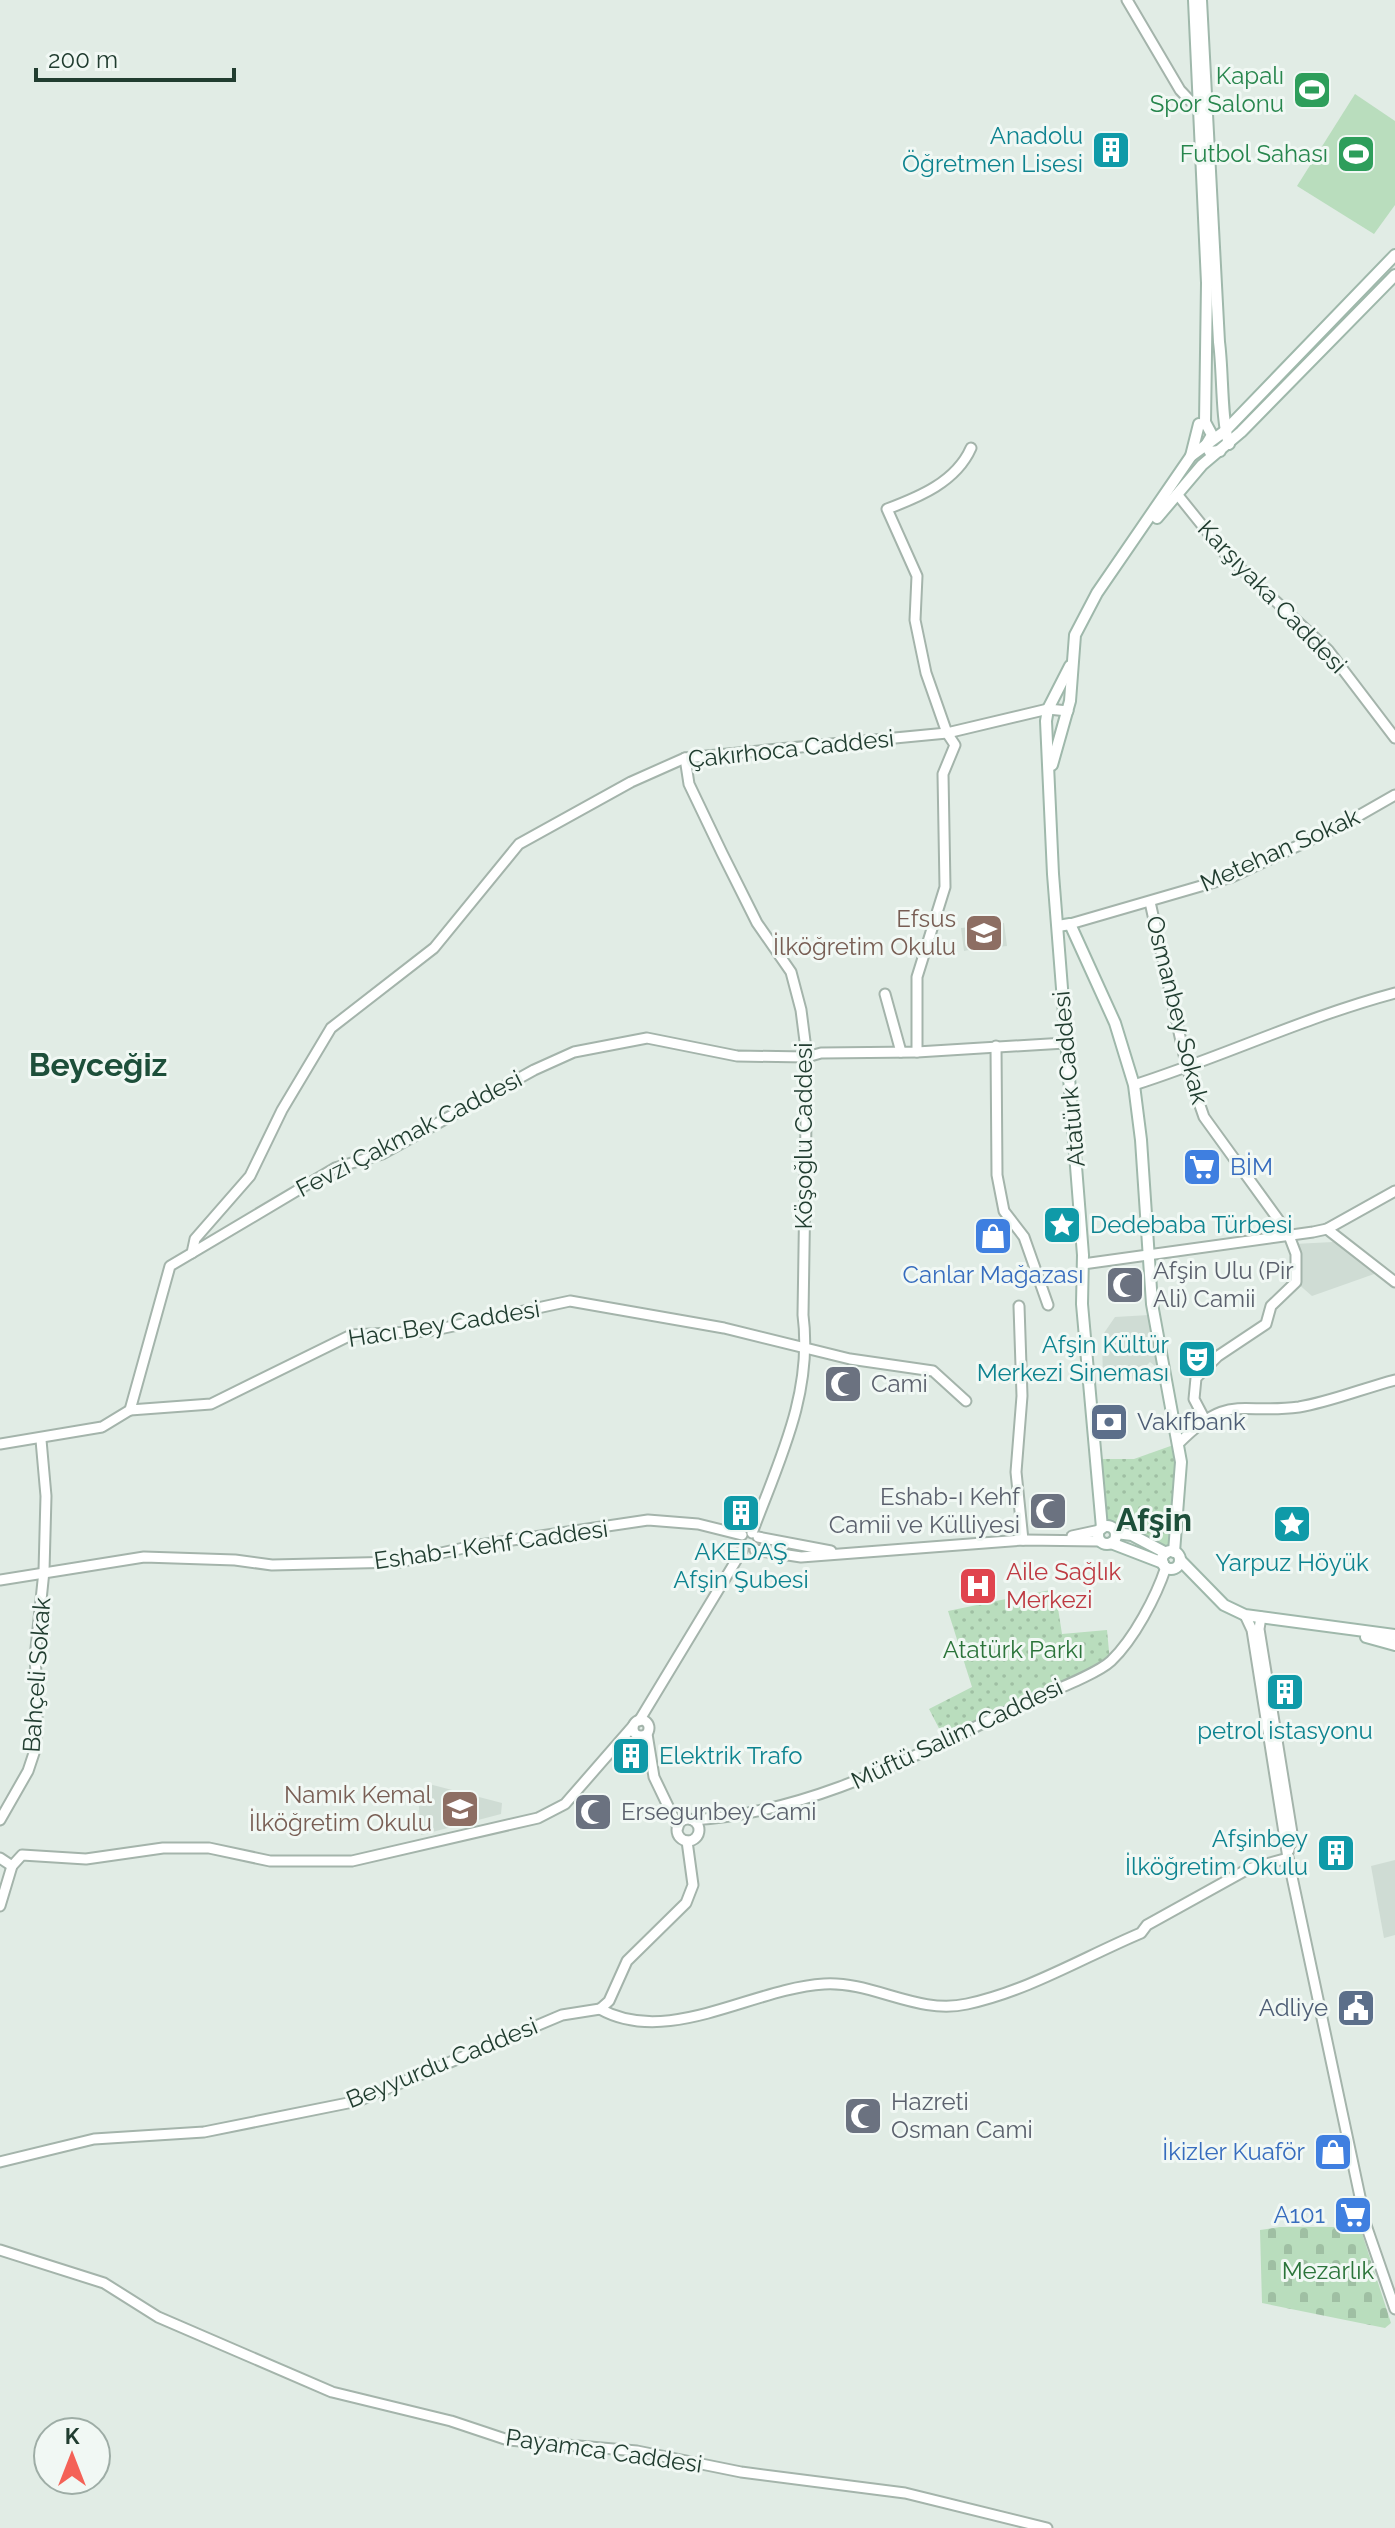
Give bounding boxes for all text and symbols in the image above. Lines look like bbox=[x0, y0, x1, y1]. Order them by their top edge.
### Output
scale bar bbox=[36, 32, 234, 82]
text: 200 m bbox=[48, 45, 118, 74]
place label: Kapalı Spor Salonu bbox=[1150, 61, 1284, 118]
sports icon: Kapalı Spor Salonu bbox=[1291, 69, 1333, 111]
place label: Anadolu Öğretmen Lisesi bbox=[902, 121, 1083, 178]
building icon: Anadolu Öğretmen Lisesi bbox=[1090, 129, 1132, 171]
sports icon: Futbol Sahası bbox=[1335, 133, 1377, 175]
place label: Futbol Sahası bbox=[1180, 139, 1328, 168]
street label: Karşıyaka Caddesi bbox=[1192, 514, 1353, 679]
street label: Çakırhoca Caddesi bbox=[687, 723, 895, 774]
street label: Metehan Sokak bbox=[1196, 801, 1364, 898]
place label: Efsus İlköğretim Okulu bbox=[773, 904, 956, 961]
school or university icon: Efsus İlköğretim Okulu bbox=[963, 912, 1005, 954]
street label: Osmanbey Sokak bbox=[1140, 913, 1215, 1107]
street label: Atatürk Caddesi bbox=[1046, 990, 1091, 1168]
street label: Köşoğlu Caddesi bbox=[789, 1043, 818, 1229]
district label: Beyceğiz bbox=[29, 1046, 167, 1083]
street label: Fevzi Çakmak Caddesi bbox=[291, 1064, 527, 1203]
supermarket icon: BİM bbox=[1181, 1146, 1223, 1188]
place label: BİM bbox=[1230, 1152, 1273, 1181]
place icon: Dedebaba Türbesi bbox=[1041, 1204, 1083, 1246]
place label: Dedebaba Türbesi bbox=[1090, 1210, 1292, 1239]
shop icon: Canlar Mağazası bbox=[972, 1215, 1014, 1257]
place label: Afşin Ulu (Pir Ali) Camii bbox=[1153, 1256, 1294, 1313]
place label: Canlar Mağazası bbox=[903, 1260, 1083, 1289]
mosque icon: Afşin Ulu (Pir Ali) Camii bbox=[1104, 1264, 1146, 1306]
street label: Hacı Bey Caddesi bbox=[346, 1294, 542, 1353]
place label: Afşin Kültür Merkezi Sineması bbox=[977, 1330, 1170, 1387]
theatre icon: Afşin Kültür Merkezi Sineması bbox=[1176, 1338, 1218, 1380]
mosque icon: Cami bbox=[822, 1363, 864, 1405]
place label: Cami bbox=[871, 1369, 928, 1398]
bank icon: Vakıfbank bbox=[1088, 1401, 1130, 1443]
place label: Vakıfbank bbox=[1137, 1407, 1246, 1436]
place label: Eshab-ı Kehf Camii ve Külliyesi bbox=[829, 1482, 1021, 1539]
mosque icon: Eshab-ı Kehf Camii ve Külliyesi bbox=[1027, 1490, 1069, 1532]
building icon: AKEDAŞ Afşin Şubesi bbox=[720, 1492, 762, 1534]
district label: Afşin bbox=[1116, 1501, 1192, 1538]
place icon: Yarpuz Höyük bbox=[1271, 1503, 1313, 1545]
street label: Eshab-ı Kehf Caddesi bbox=[372, 1514, 610, 1575]
place label: AKEDAŞ Afşin Şubesi bbox=[673, 1537, 809, 1594]
place label: Yarpuz Höyük bbox=[1215, 1548, 1369, 1577]
place label: Aile Sağlık Merkezi bbox=[1006, 1557, 1121, 1614]
hospital icon: Aile Sağlık Merkezi bbox=[957, 1565, 999, 1607]
street label: Bahçeli Sokak bbox=[17, 1596, 56, 1753]
park label: Atatürk Parkı bbox=[943, 1635, 1083, 1664]
building icon: petrol istasyonu bbox=[1264, 1671, 1306, 1713]
street label: Müftü Salim Caddesi bbox=[847, 1672, 1067, 1795]
place label: petrol istasyonu bbox=[1197, 1716, 1373, 1745]
building icon: Elektrik Trafo bbox=[610, 1735, 652, 1777]
place label: Elektrik Trafo bbox=[659, 1741, 802, 1770]
place label: Namık Kemal İlköğretim Okulu bbox=[249, 1780, 432, 1837]
school or university icon: Namık Kemal İlköğretim Okulu bbox=[439, 1788, 481, 1830]
mosque icon: Ersegunbey Cami bbox=[572, 1791, 614, 1833]
place label: Ersegunbey Cami bbox=[621, 1797, 817, 1826]
place label: Afşinbey İlköğretim Okulu bbox=[1125, 1824, 1308, 1881]
building icon: Afşinbey İlköğretim Okulu bbox=[1315, 1832, 1357, 1874]
public building icon: Adliye bbox=[1335, 1987, 1377, 2029]
place label: Adliye bbox=[1259, 1993, 1328, 2022]
street label: Beyyurdu Caddesi bbox=[342, 2011, 542, 2114]
place label: Hazreti Osman Cami bbox=[891, 2087, 1033, 2144]
mosque icon: Hazreti Osman Cami bbox=[842, 2095, 884, 2137]
shop icon: İkizler Kuaför bbox=[1312, 2131, 1354, 2173]
place label: İkizler Kuaför bbox=[1162, 2137, 1306, 2166]
supermarket icon: A101 bbox=[1332, 2194, 1374, 2236]
place label: A101 bbox=[1274, 2200, 1325, 2229]
park label: Mezarlık bbox=[1282, 2256, 1375, 2285]
north arrow bbox=[32, 2416, 112, 2496]
street label: Payamca Caddesi bbox=[504, 2422, 704, 2479]
text: K bbox=[65, 2423, 80, 2449]

